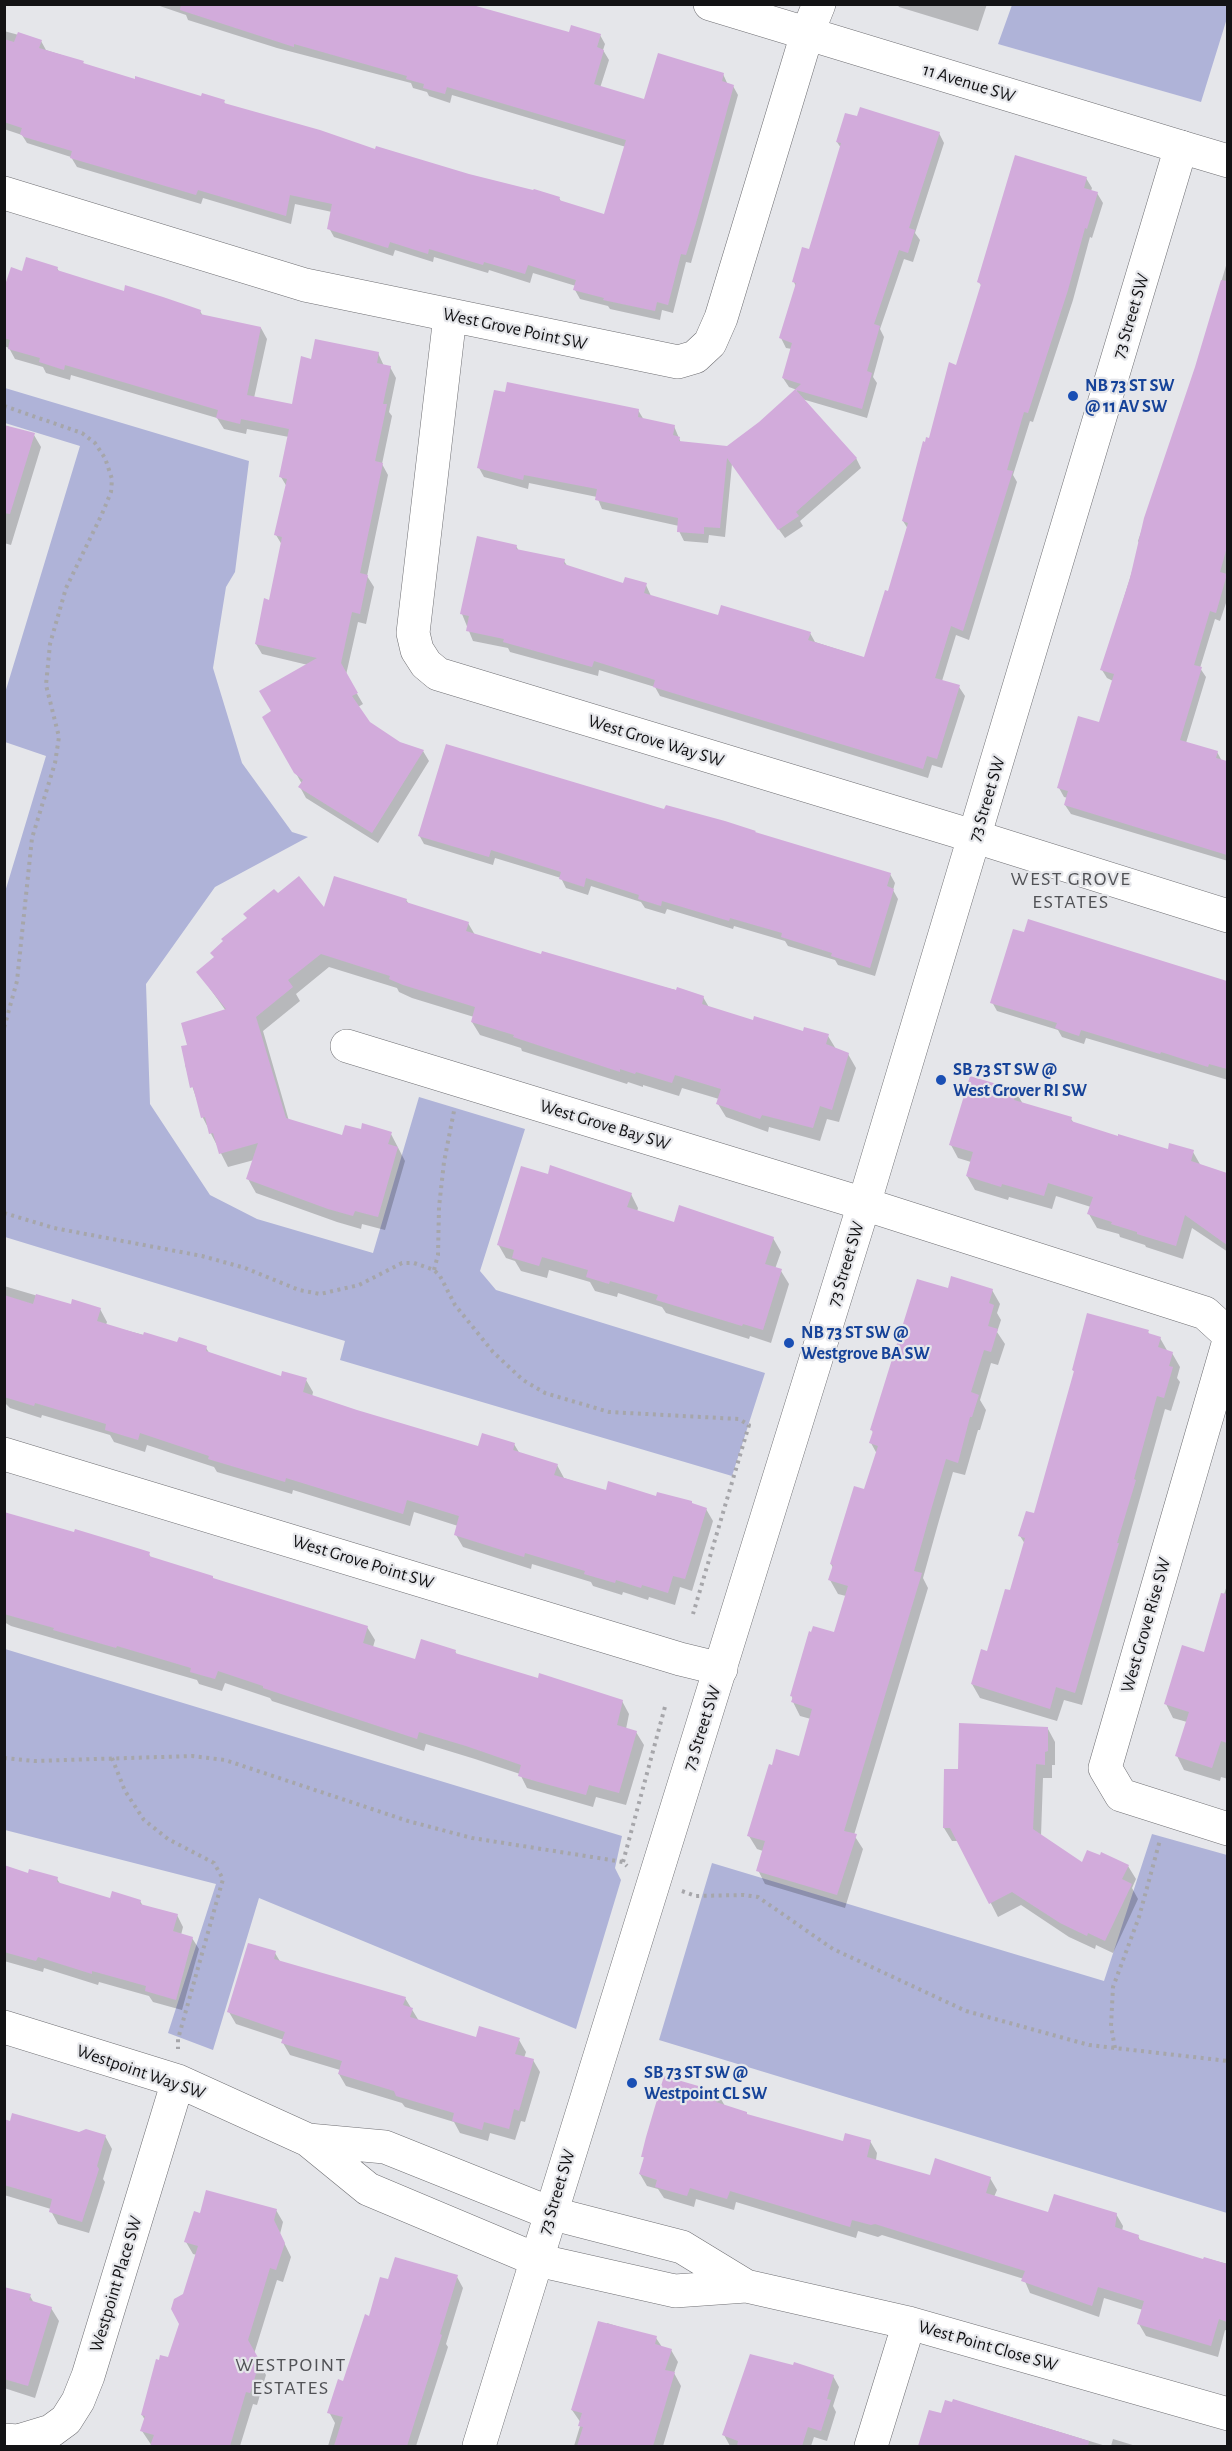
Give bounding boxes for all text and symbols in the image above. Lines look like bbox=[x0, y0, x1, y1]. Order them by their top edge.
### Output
street label: 11 Avenue SW bbox=[920, 59, 1018, 107]
street label: 73 Street SW bbox=[1108, 271, 1154, 361]
street label: West Grove Point SW bbox=[441, 303, 589, 355]
place label: NB 73 ST SW @ 11 AV SW bbox=[1085, 375, 1175, 418]
marker: NB 73 ST SW @ 11 AV SW bbox=[1066, 389, 1080, 403]
street label: West Grove Way SW bbox=[586, 710, 726, 772]
street label: 73 Street SW bbox=[964, 754, 1010, 844]
district label: WEST GROVE ESTATES bbox=[1011, 867, 1131, 914]
place label: SB 73 ST SW @ West Grover RI SW bbox=[953, 1059, 1087, 1102]
marker: SB 73 ST SW @ West Grover RI SW bbox=[934, 1073, 948, 1087]
street label: West Grove Bay SW bbox=[537, 1095, 673, 1155]
street label: 73 Street SW bbox=[823, 1219, 869, 1309]
place label: NB 73 ST SW @ Westgrove BA SW bbox=[801, 1322, 930, 1364]
marker: NB 73 ST SW @ Westgrove BA SW bbox=[782, 1336, 796, 1350]
street label: West Grove Point SW bbox=[290, 1530, 436, 1594]
street label: West Grove Rise SW bbox=[1116, 1555, 1176, 1695]
street label: 73 Street SW bbox=[678, 1683, 726, 1773]
street label: Westpoint Way SW bbox=[74, 2040, 208, 2104]
place label: SB 73 ST SW @ Westpoint CL SW bbox=[644, 2062, 767, 2104]
marker: SB 73 ST SW @ Westpoint CL SW bbox=[625, 2076, 639, 2090]
street label: 73 Street SW bbox=[534, 2147, 580, 2237]
street label: Westpoint Place SW bbox=[85, 2213, 147, 2355]
street label: West Point Close SW bbox=[916, 2316, 1060, 2376]
district label: WESTPOINT ESTATES bbox=[235, 2353, 347, 2400]

